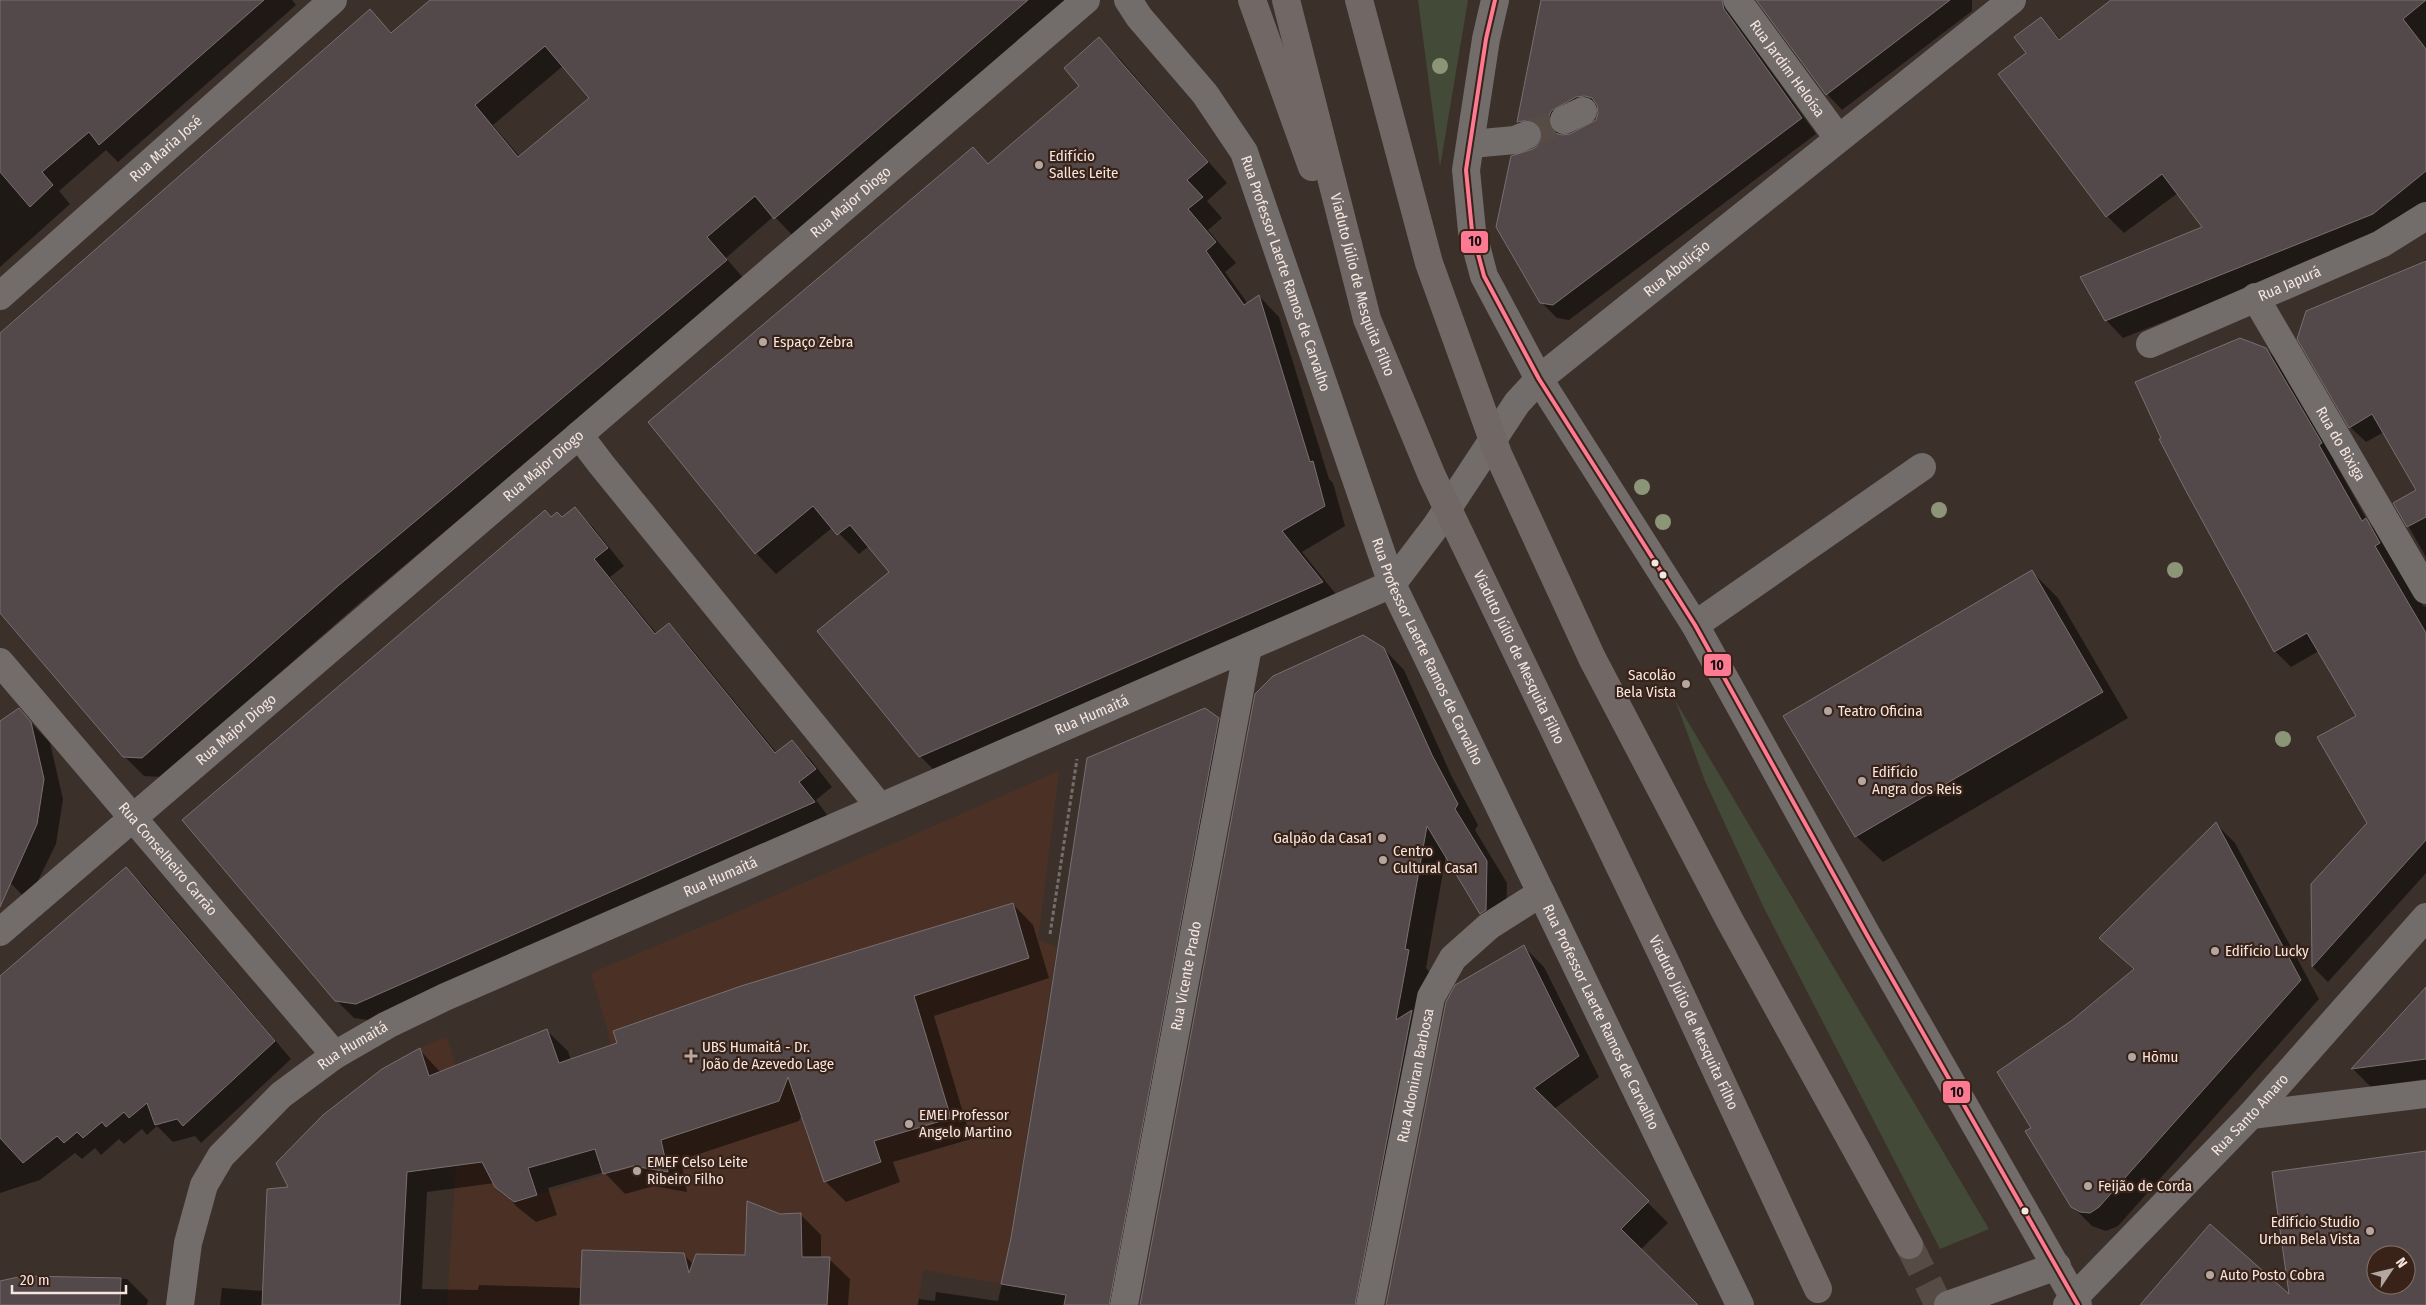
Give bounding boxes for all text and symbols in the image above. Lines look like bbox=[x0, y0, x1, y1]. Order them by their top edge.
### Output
street label: Rua Jardim Heloísa bbox=[1746, 17, 1829, 121]
street label: Rua Maria José bbox=[126, 112, 206, 185]
place label: Edifício Salles Leite bbox=[1049, 147, 1118, 182]
street label: Rua Professor Laerte Ramos de Carvalho bbox=[1237, 153, 1334, 394]
marker: Edifício Salles Leite bbox=[1033, 159, 1045, 171]
street label: Rua Major Diogo bbox=[807, 162, 895, 241]
street label: Viaduto Júlio de Mesquita Filho bbox=[1326, 191, 1399, 379]
line badge: 10 bbox=[1460, 230, 1489, 254]
text: 10 bbox=[1468, 233, 1482, 250]
street label: Rua Abolição bbox=[1640, 236, 1714, 301]
street label: Rua Japurá bbox=[2255, 262, 2324, 305]
place label: Espaço Zebra bbox=[773, 333, 853, 351]
marker: Espaço Zebra bbox=[757, 336, 769, 348]
street label: Rua do Bixiga bbox=[2312, 403, 2369, 484]
street label: Rua Major Diogo bbox=[499, 426, 587, 505]
street label: Rua Professor Laerte Ramos de Carvalho bbox=[1368, 536, 1487, 768]
unlabelled marker bbox=[1650, 558, 1660, 568]
street label: Viaduto Júlio de Mesquita Filho bbox=[1470, 567, 1568, 747]
unlabelled marker bbox=[1658, 570, 1668, 580]
line badge: 10 bbox=[1703, 653, 1732, 677]
text: 10 bbox=[1710, 657, 1724, 674]
place label: Sacolão Bela Vista bbox=[1616, 666, 1676, 701]
marker: Sacolão Bela Vista bbox=[1680, 678, 1692, 690]
street label: Rua Major Diogo bbox=[192, 690, 280, 769]
street label: Rua Humaitá bbox=[1052, 691, 1131, 739]
place label: Teatro Oficina bbox=[1838, 702, 1923, 720]
marker: Teatro Oficina bbox=[1822, 705, 1834, 717]
place label: Edifício Angra dos Reis bbox=[1872, 763, 1962, 798]
marker: Edifício Angra dos Reis bbox=[1856, 775, 1868, 787]
street label: Rua Conselheiro Carrão bbox=[115, 799, 221, 920]
place label: Galpão da Casa1 bbox=[1273, 829, 1372, 847]
marker: Galpão da Casa1 bbox=[1376, 832, 1388, 844]
place label: Centro Cultural Casa1 bbox=[1393, 842, 1478, 877]
street label: Rua Humaitá bbox=[681, 853, 760, 901]
marker: Centro Cultural Casa1 bbox=[1377, 854, 1389, 866]
street label: Rua Professor Laerte Ramos de Carvalho bbox=[1539, 901, 1663, 1133]
street label: Rua Vicente Prado bbox=[1167, 919, 1205, 1032]
street label: Viaduto Júlio de Mesquita Filho bbox=[1645, 932, 1742, 1113]
place label: Edifício Lucky bbox=[2225, 942, 2309, 960]
marker: Edifício Lucky bbox=[2209, 945, 2221, 957]
street label: Rua Adoniran Barbosa bbox=[1393, 1007, 1438, 1144]
street label: Rua Humaitá bbox=[314, 1018, 391, 1074]
place label: UBS Humaitá - Dr. João de Azevedo Lage bbox=[702, 1038, 834, 1073]
place label: Hōmu bbox=[2142, 1048, 2178, 1066]
marker: UBS Humaitá - Dr. João de Azevedo Lage bbox=[684, 1049, 698, 1063]
marker: Hōmu bbox=[2126, 1051, 2138, 1063]
street label: Rua Santo Amaro bbox=[2208, 1070, 2292, 1159]
line badge: 10 bbox=[1942, 1080, 1971, 1104]
text: 10 bbox=[1950, 1084, 1964, 1101]
place label: EMEI Professor Angelo Martino bbox=[919, 1106, 1012, 1141]
marker: EMEI Professor Angelo Martino bbox=[903, 1118, 915, 1130]
place label: EMEF Celso Leite Ribeiro Filho bbox=[647, 1153, 748, 1188]
marker: EMEF Celso Leite Ribeiro Filho bbox=[631, 1165, 643, 1177]
place label: Feijão de Corda bbox=[2098, 1177, 2192, 1195]
marker: Feijão de Corda bbox=[2082, 1180, 2094, 1192]
unlabelled marker bbox=[2020, 1206, 2030, 1216]
place label: Edifício Studio Urban Bela Vista bbox=[2259, 1213, 2360, 1248]
marker: Edifício Studio Urban Bela Vista bbox=[2364, 1225, 2376, 1237]
north arrow bbox=[2366, 1245, 2416, 1295]
text: N bbox=[2392, 1255, 2411, 1271]
scale bar bbox=[12, 1262, 126, 1294]
place label: Auto Posto Cobra bbox=[2220, 1266, 2325, 1284]
marker: Auto Posto Cobra bbox=[2204, 1269, 2216, 1281]
text: 20 m bbox=[20, 1271, 50, 1289]

